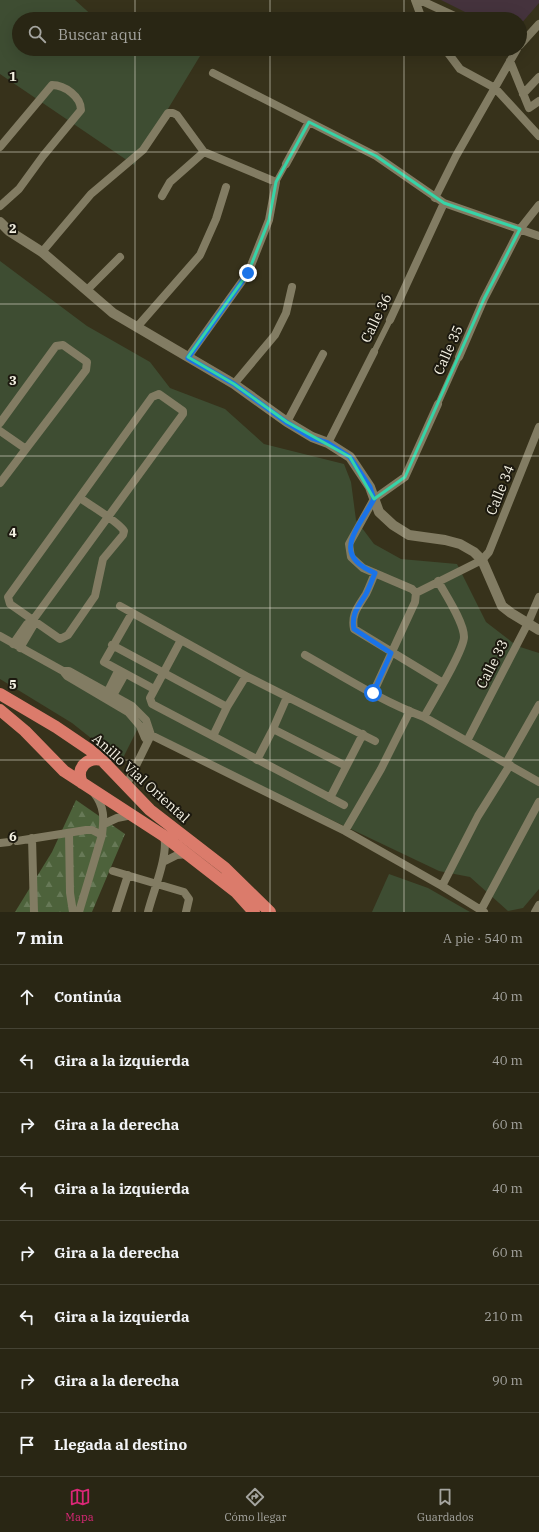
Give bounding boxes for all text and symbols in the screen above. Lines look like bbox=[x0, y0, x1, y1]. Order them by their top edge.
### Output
search box bbox=[12, 12, 527, 56]
icon: search bbox=[26, 23, 48, 45]
text: Buscar aquí bbox=[58, 25, 142, 44]
text: 1 bbox=[9, 68, 17, 85]
text: 2 bbox=[9, 220, 17, 237]
route end bbox=[239, 264, 257, 282]
street label: Calle 36 bbox=[356, 290, 396, 346]
street label: Calle 35 bbox=[429, 322, 467, 378]
text: 3 bbox=[9, 372, 17, 389]
street label: Calle 34 bbox=[482, 462, 518, 518]
text: 4 bbox=[9, 524, 17, 541]
street label: Calle 33 bbox=[472, 637, 512, 691]
text: 5 bbox=[9, 676, 17, 693]
route start bbox=[364, 684, 382, 702]
street label: Anillo Vial Oriental bbox=[89, 730, 193, 826]
text: 6 bbox=[9, 828, 17, 845]
text: 7 min bbox=[16, 927, 64, 949]
text: A pie · 540 m bbox=[443, 930, 523, 947]
icon: ahead bbox=[16, 986, 38, 1008]
text: Continúa bbox=[54, 987, 121, 1006]
text: 40 m bbox=[492, 988, 523, 1005]
icon: left bbox=[16, 1050, 38, 1072]
text: Gira a la izquierda bbox=[54, 1051, 190, 1070]
text: 40 m bbox=[492, 1052, 523, 1069]
icon: right bbox=[16, 1114, 38, 1136]
text: Gira a la derecha bbox=[54, 1115, 179, 1134]
text: 60 m bbox=[492, 1116, 523, 1133]
icon: left bbox=[16, 1178, 38, 1200]
text: Gira a la izquierda bbox=[54, 1179, 190, 1198]
text: 40 m bbox=[492, 1180, 523, 1197]
icon: right bbox=[16, 1242, 38, 1264]
text: Gira a la derecha bbox=[54, 1243, 179, 1262]
text: 60 m bbox=[492, 1244, 523, 1261]
icon: left bbox=[16, 1306, 38, 1328]
text: Gira a la izquierda bbox=[54, 1307, 190, 1326]
text: 210 m bbox=[484, 1308, 523, 1325]
icon: right bbox=[16, 1370, 38, 1392]
text: Gira a la derecha bbox=[54, 1371, 179, 1390]
text: 90 m bbox=[492, 1372, 523, 1389]
icon: arrive bbox=[16, 1434, 38, 1456]
text: Llegada al destino bbox=[54, 1435, 187, 1454]
tab: Mapa bbox=[65, 1486, 94, 1524]
tab: Cómo llegar bbox=[225, 1486, 286, 1524]
tab: Guardados bbox=[417, 1486, 474, 1524]

